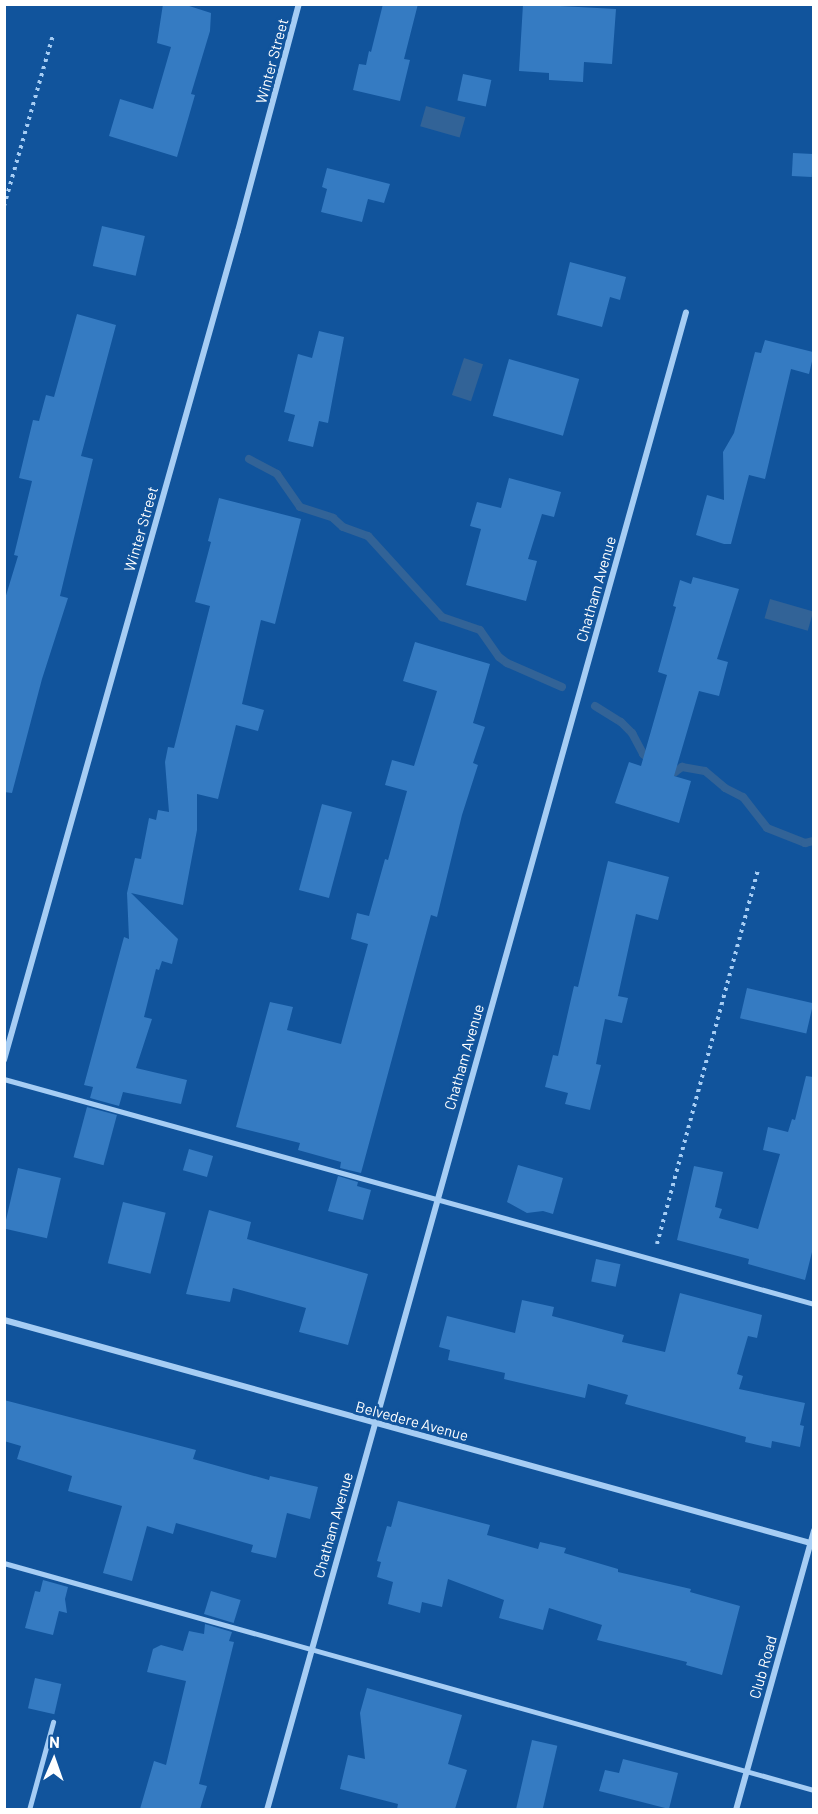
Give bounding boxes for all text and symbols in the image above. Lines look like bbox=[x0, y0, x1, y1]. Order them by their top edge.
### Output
street label: Winter Street bbox=[252, 16, 292, 106]
street label: Winter Street bbox=[120, 484, 162, 574]
street label: Chatham Avenue bbox=[572, 534, 620, 644]
street label: Chatham Avenue bbox=[440, 1002, 488, 1112]
street label: Belvedere Avenue bbox=[354, 1397, 470, 1445]
street label: Chatham Avenue bbox=[309, 1470, 357, 1580]
street label: Club Road bbox=[745, 1633, 781, 1701]
north arrow bbox=[24, 1730, 84, 1790]
text: N bbox=[49, 1732, 60, 1751]

